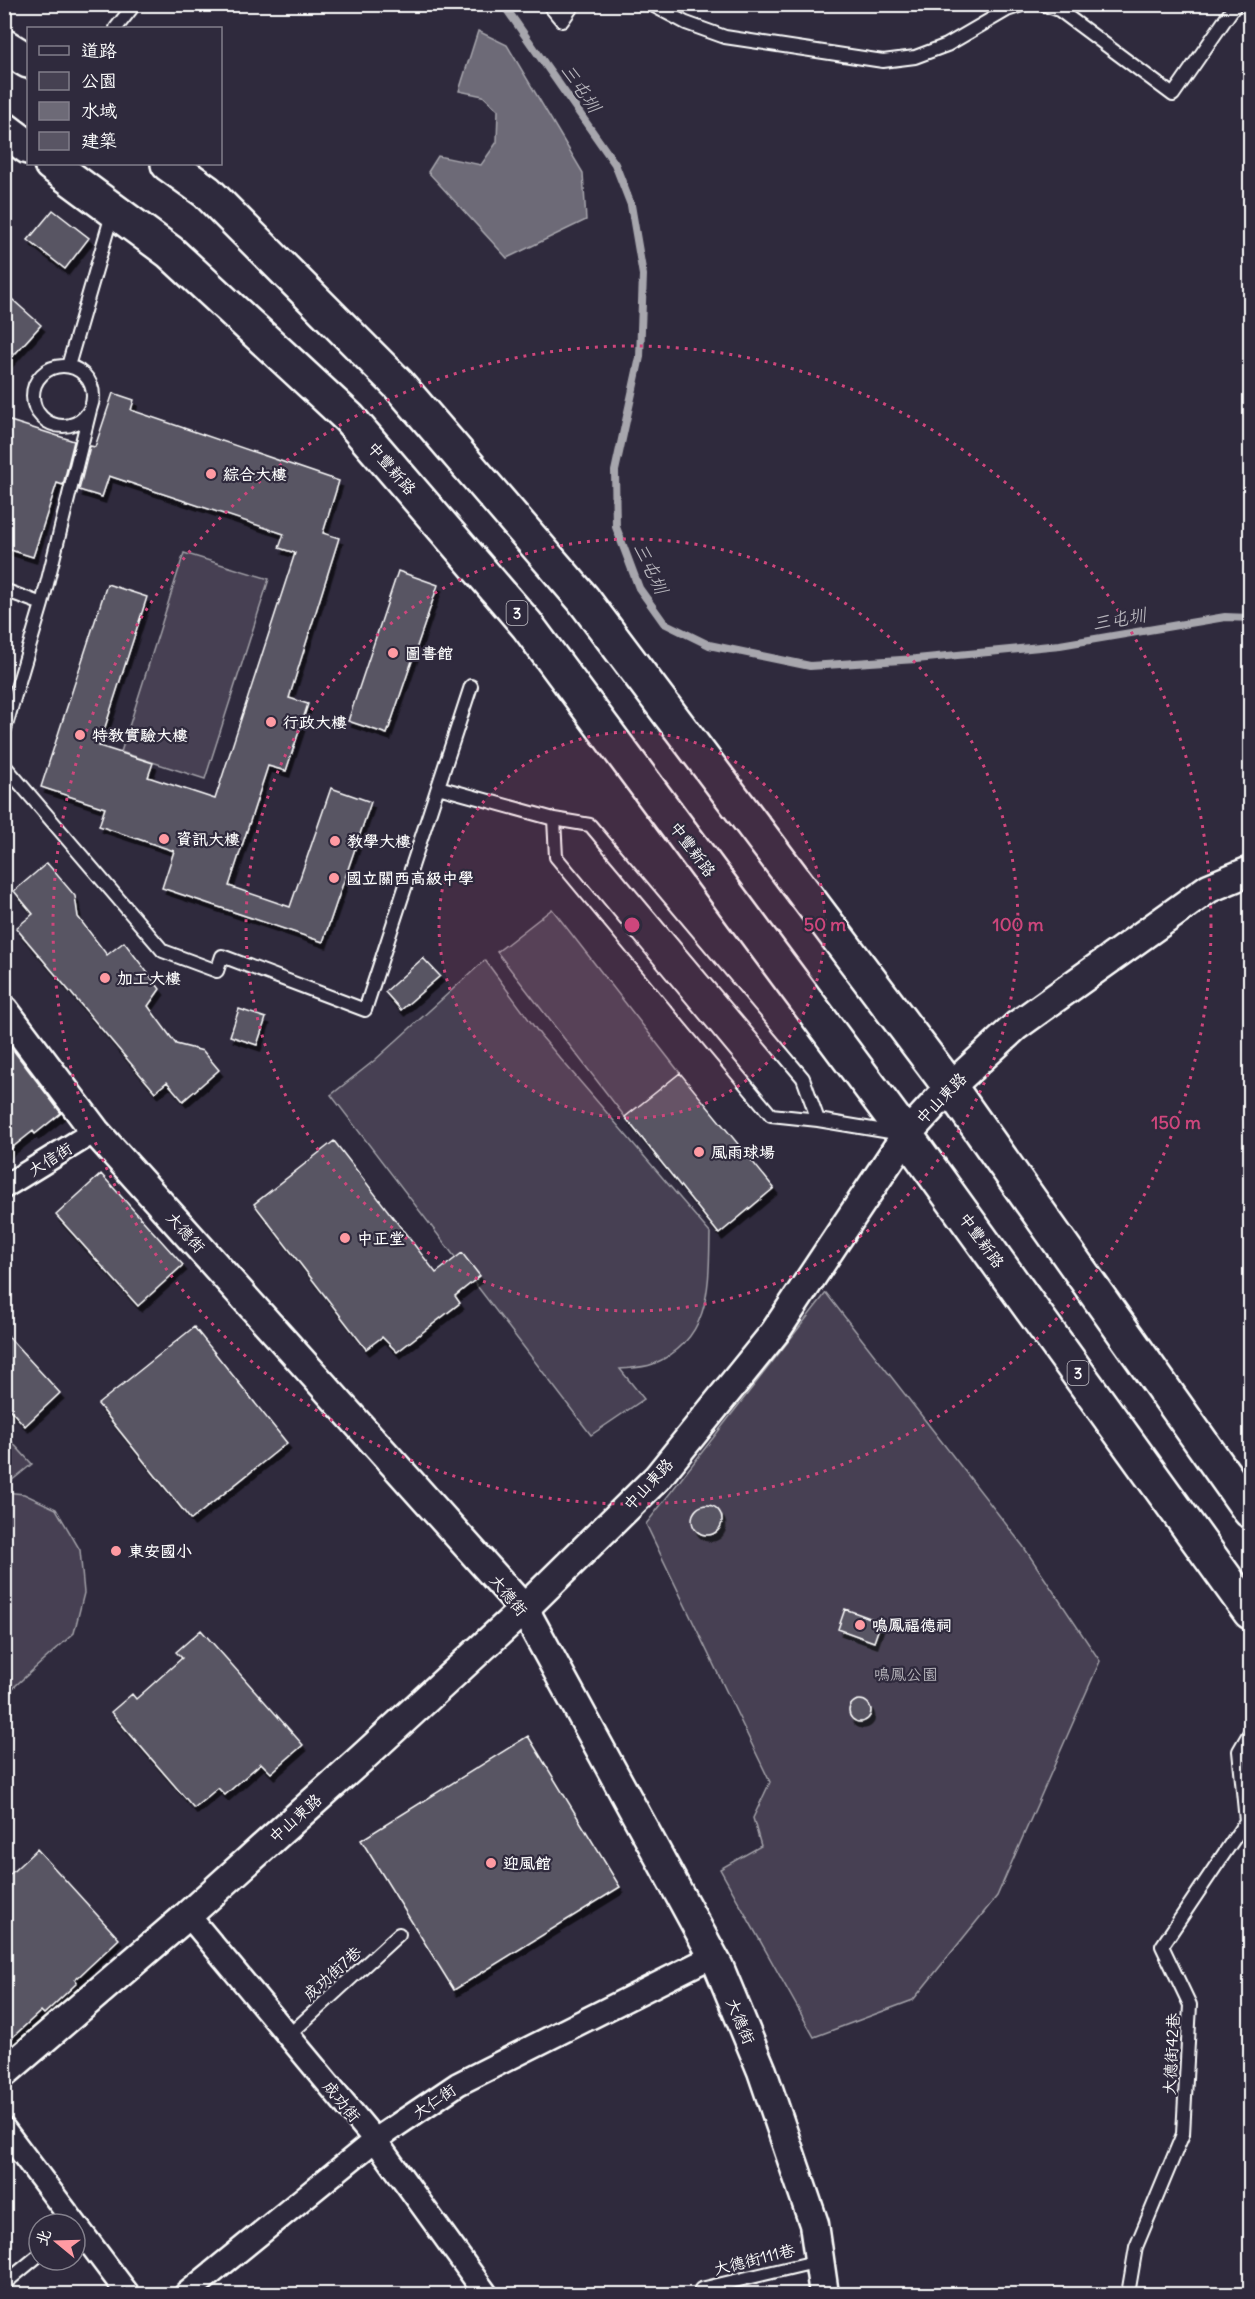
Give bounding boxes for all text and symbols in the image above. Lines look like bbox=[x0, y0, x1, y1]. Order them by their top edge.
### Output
legend bbox=[27, 27, 222, 165]
text: 道路 bbox=[81, 39, 117, 62]
water label: 三屯圳 bbox=[556, 59, 607, 118]
text: 公園 bbox=[81, 69, 117, 92]
text: 水域 bbox=[81, 99, 117, 122]
text: 建築 bbox=[81, 129, 117, 152]
street label: 中豐新路 bbox=[363, 437, 421, 499]
place label: 綜合大樓 bbox=[223, 464, 287, 484]
marker: 綜合大樓 bbox=[204, 467, 218, 481]
water label: 三屯圳 bbox=[629, 539, 674, 599]
road number: 3 bbox=[506, 601, 528, 625]
water label: 三屯圳 bbox=[1090, 603, 1150, 635]
place label: 圖書館 bbox=[405, 643, 453, 663]
marker: 圖書館 bbox=[386, 646, 400, 660]
place label: 行政大樓 bbox=[283, 712, 347, 732]
marker: 行政大樓 bbox=[264, 715, 278, 729]
place label: 特教實驗大樓 bbox=[92, 725, 188, 745]
marker: 特教實驗大樓 bbox=[73, 728, 87, 742]
street label: 中豐新路 bbox=[666, 817, 720, 881]
place label: 資訊大樓 bbox=[176, 829, 240, 849]
place label: 教學大樓 bbox=[347, 831, 411, 851]
marker: 資訊大樓 bbox=[157, 832, 171, 846]
marker: 教學大樓 bbox=[328, 834, 342, 848]
place label: 國立關西高級中學 bbox=[346, 868, 474, 888]
marker: 國立關西高級中學 bbox=[327, 871, 341, 885]
text: 50 m bbox=[804, 913, 846, 936]
text: 100 m bbox=[993, 913, 1044, 936]
centre of rings bbox=[622, 915, 642, 935]
place label: 加工大樓 bbox=[117, 968, 181, 988]
marker: 加工大樓 bbox=[98, 971, 112, 985]
street label: 中山東路 bbox=[912, 1068, 970, 1128]
text: 150 m bbox=[1151, 1111, 1201, 1134]
street label: 大信街 bbox=[24, 1138, 76, 1180]
place label: 風雨球場 bbox=[711, 1142, 775, 1162]
marker: 風雨球場 bbox=[692, 1145, 706, 1159]
street label: 大德街 bbox=[163, 1207, 209, 1257]
street label: 中豐新路 bbox=[955, 1208, 1009, 1272]
place label: 中正堂 bbox=[357, 1228, 405, 1248]
marker: 中正堂 bbox=[338, 1231, 352, 1245]
road number: 3 bbox=[1068, 1361, 1088, 1385]
street label: 中山東路 bbox=[619, 1454, 677, 1514]
place label: 東安國小 bbox=[128, 1541, 192, 1561]
marker: 東安國小 bbox=[109, 1544, 123, 1558]
street label: 大德街 bbox=[486, 1570, 532, 1620]
place label: 鳴鳳福德祠 bbox=[872, 1615, 952, 1635]
marker: 鳴鳳福德祠 bbox=[853, 1618, 867, 1632]
park label: 鳴鳳公園 bbox=[874, 1664, 938, 1684]
street label: 中山東路 bbox=[265, 1789, 325, 1847]
place label: 迎風館 bbox=[503, 1853, 551, 1873]
marker: 迎風館 bbox=[484, 1856, 498, 1870]
street label: 成功街7巷 bbox=[299, 1942, 365, 2004]
street label: 大德街 bbox=[722, 1995, 760, 2047]
street label: 大德街42巷 bbox=[1159, 2013, 1183, 2095]
street label: 成功街 bbox=[319, 2076, 365, 2126]
street label: 大仁街 bbox=[409, 2079, 459, 2123]
north arrow bbox=[27, 2212, 87, 2272]
text: 北 bbox=[31, 2226, 55, 2248]
street label: 大德街111巷 bbox=[711, 2239, 797, 2279]

